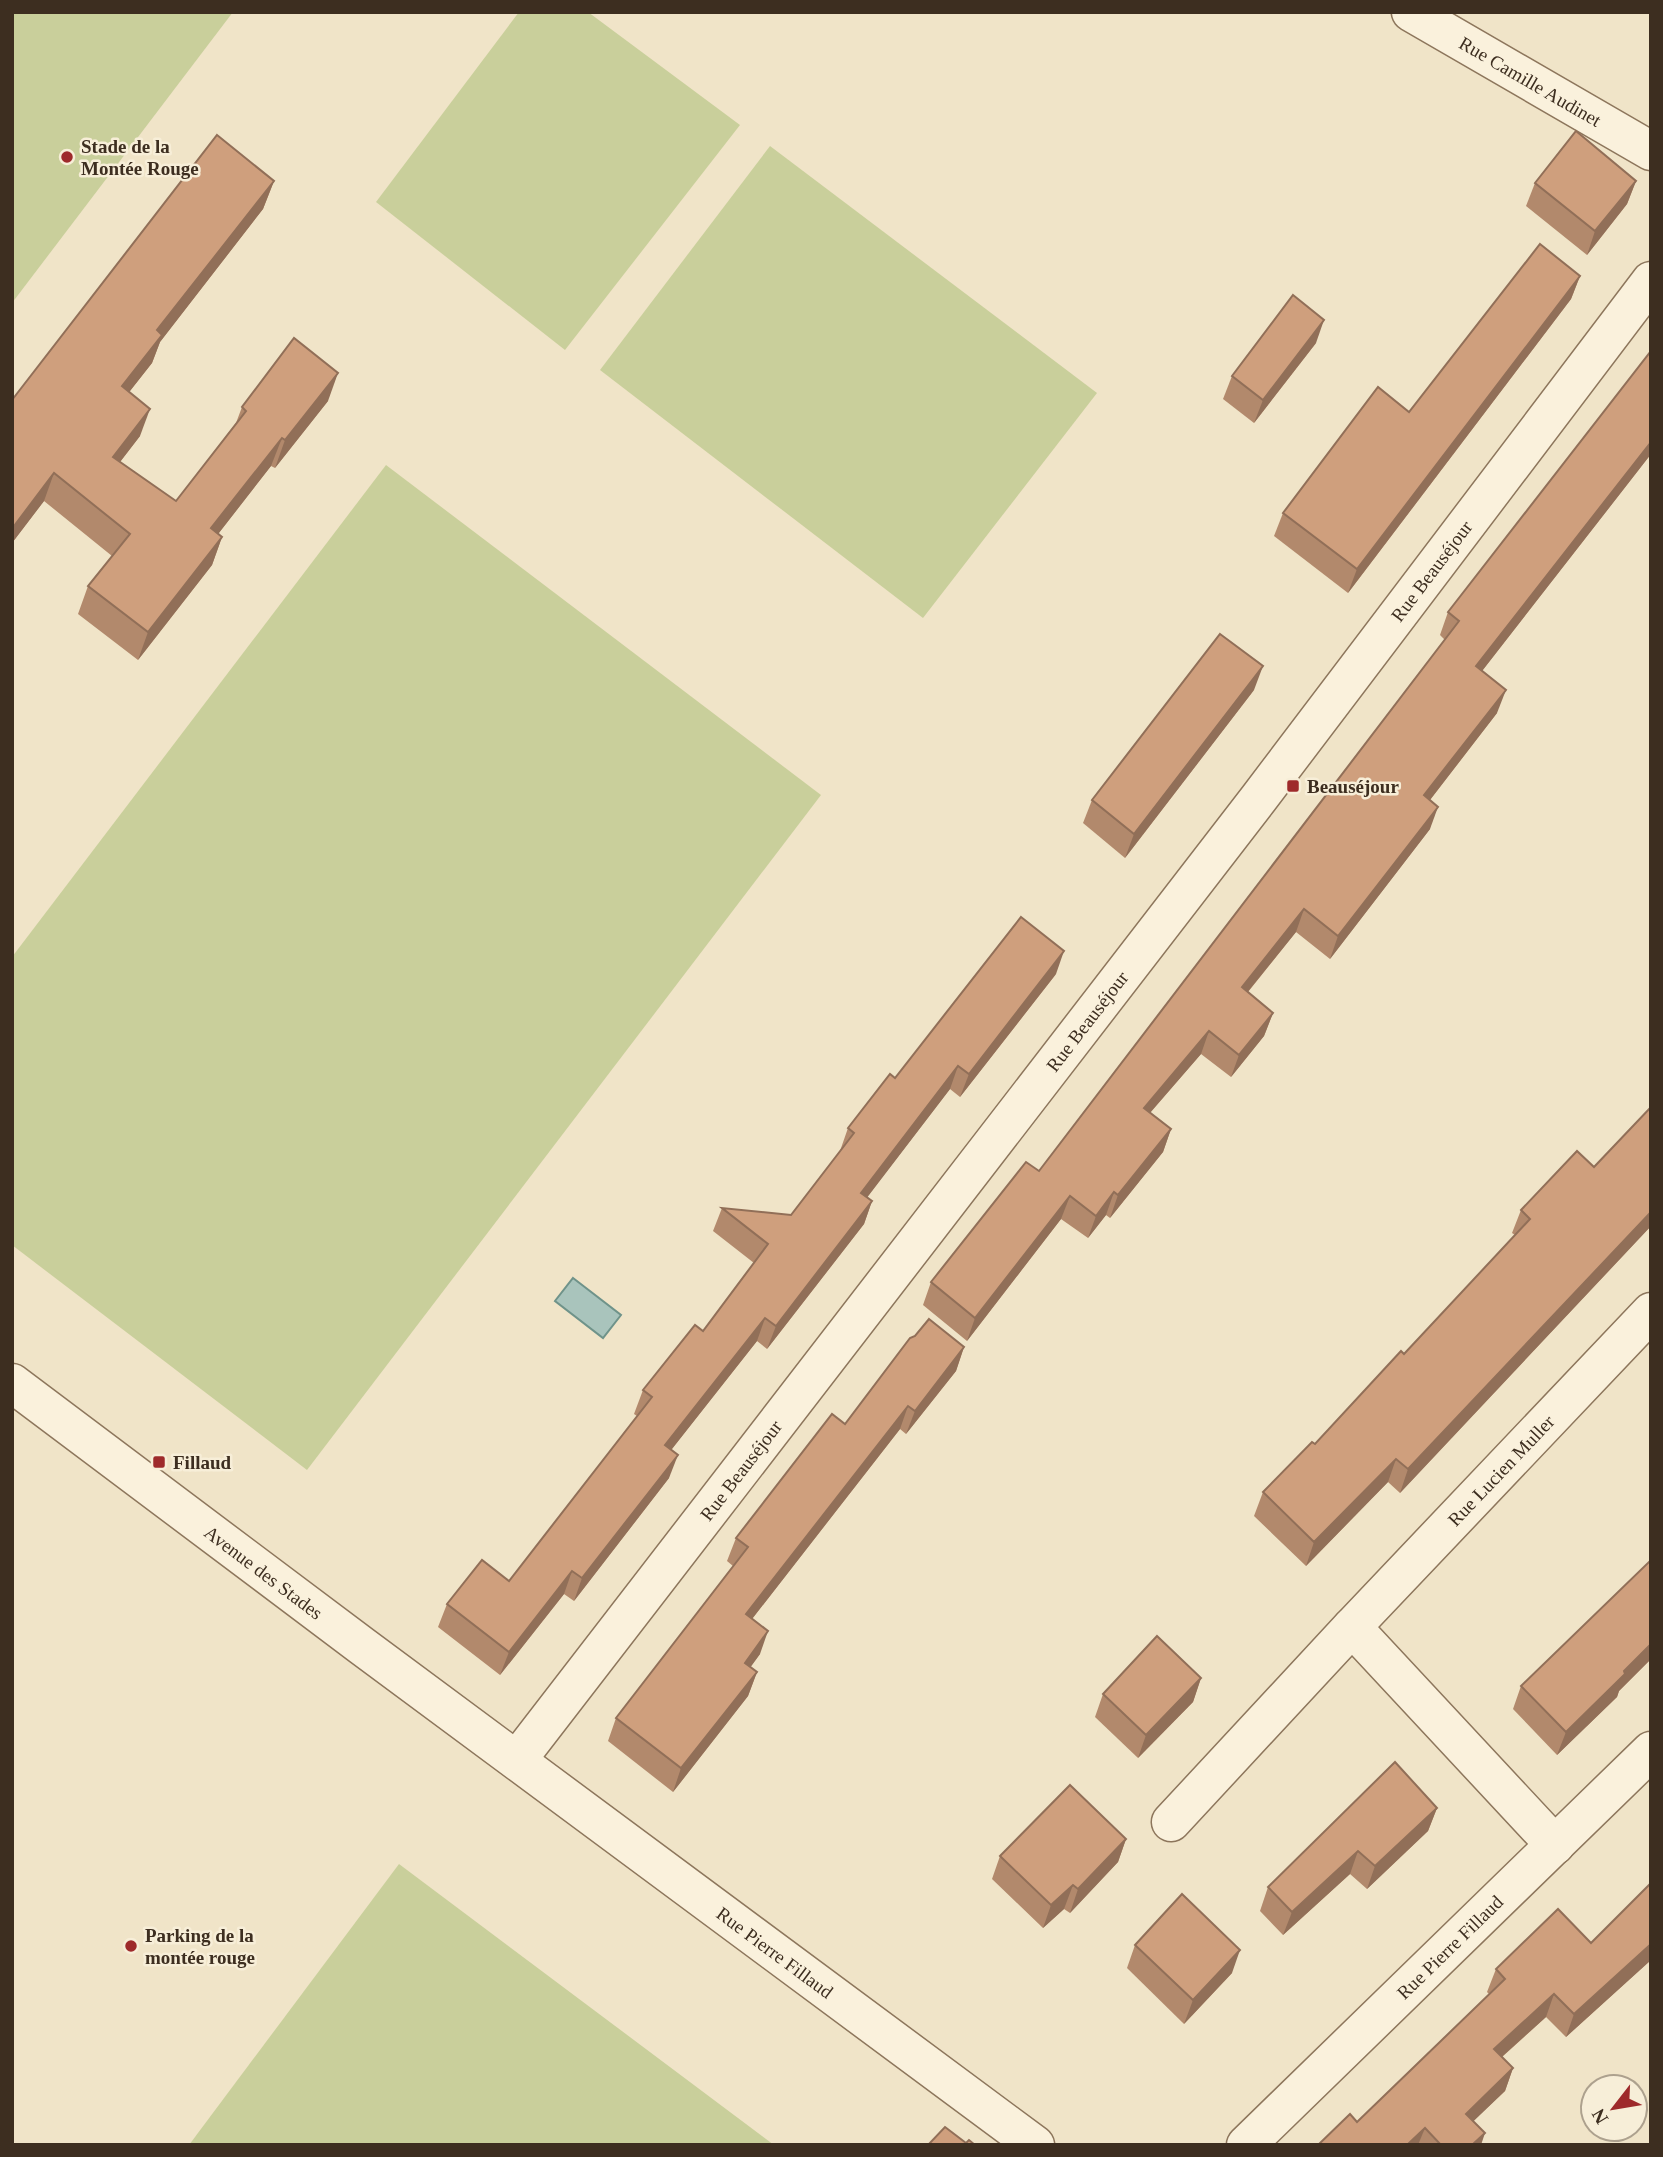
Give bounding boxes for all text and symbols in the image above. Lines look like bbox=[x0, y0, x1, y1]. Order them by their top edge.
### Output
street label: Rue Camille Audinet bbox=[1456, 32, 1606, 131]
place label: Stade de la Montée Rouge bbox=[81, 136, 199, 179]
marker: Stade de la Montée Rouge bbox=[59, 149, 75, 165]
street label: Rue Beauséjour bbox=[1386, 516, 1477, 625]
place label: Beauséjour bbox=[1307, 776, 1399, 797]
marker: Beauséjour bbox=[1285, 778, 1301, 794]
street label: Rue Beauséjour bbox=[1042, 966, 1132, 1075]
street label: Rue Lucien Muller bbox=[1443, 1410, 1559, 1530]
street label: Rue Beauséjour bbox=[695, 1415, 786, 1524]
place label: Fillaud bbox=[173, 1452, 232, 1473]
marker: Fillaud bbox=[151, 1454, 167, 1470]
street label: Avenue des Stades bbox=[201, 1521, 327, 1623]
street label: Rue Pierre Fillaud bbox=[1392, 1890, 1507, 2003]
street label: Rue Pierre Fillaud bbox=[713, 1902, 838, 2002]
place label: Parking de la montée rouge bbox=[145, 1925, 255, 1968]
marker: Parking de la montée rouge bbox=[123, 1938, 139, 1954]
north arrow bbox=[1579, 2073, 1649, 2143]
text: N bbox=[1587, 2105, 1612, 2128]

